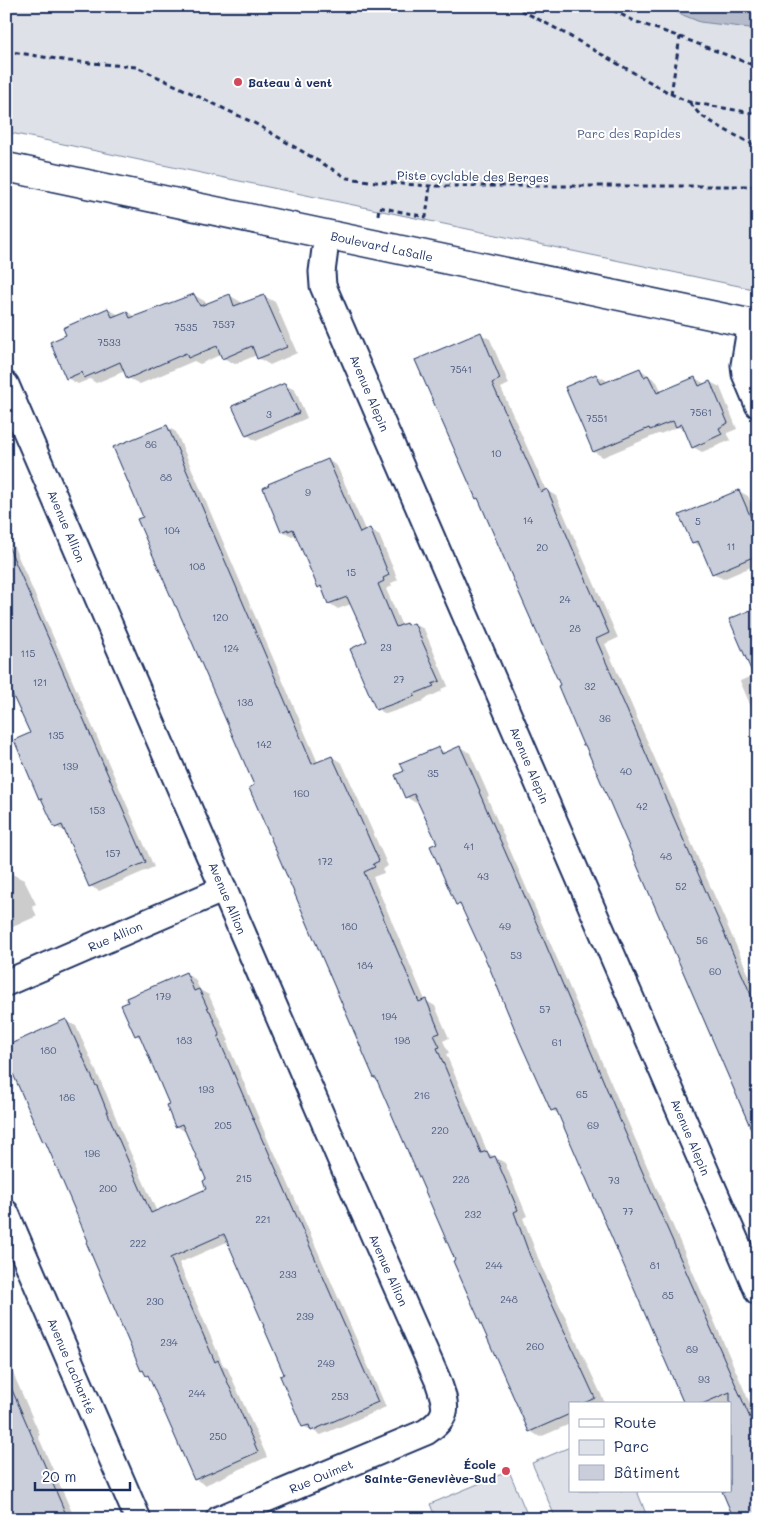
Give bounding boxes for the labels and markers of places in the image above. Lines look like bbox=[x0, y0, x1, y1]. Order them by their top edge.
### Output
place label: Bateau à vent bbox=[248, 74, 332, 90]
marker: Bateau à vent bbox=[232, 76, 244, 88]
place label: École Sainte-Geneviève-Sud bbox=[364, 1456, 496, 1486]
marker: École Sainte-Geneviève-Sud bbox=[500, 1465, 512, 1477]

